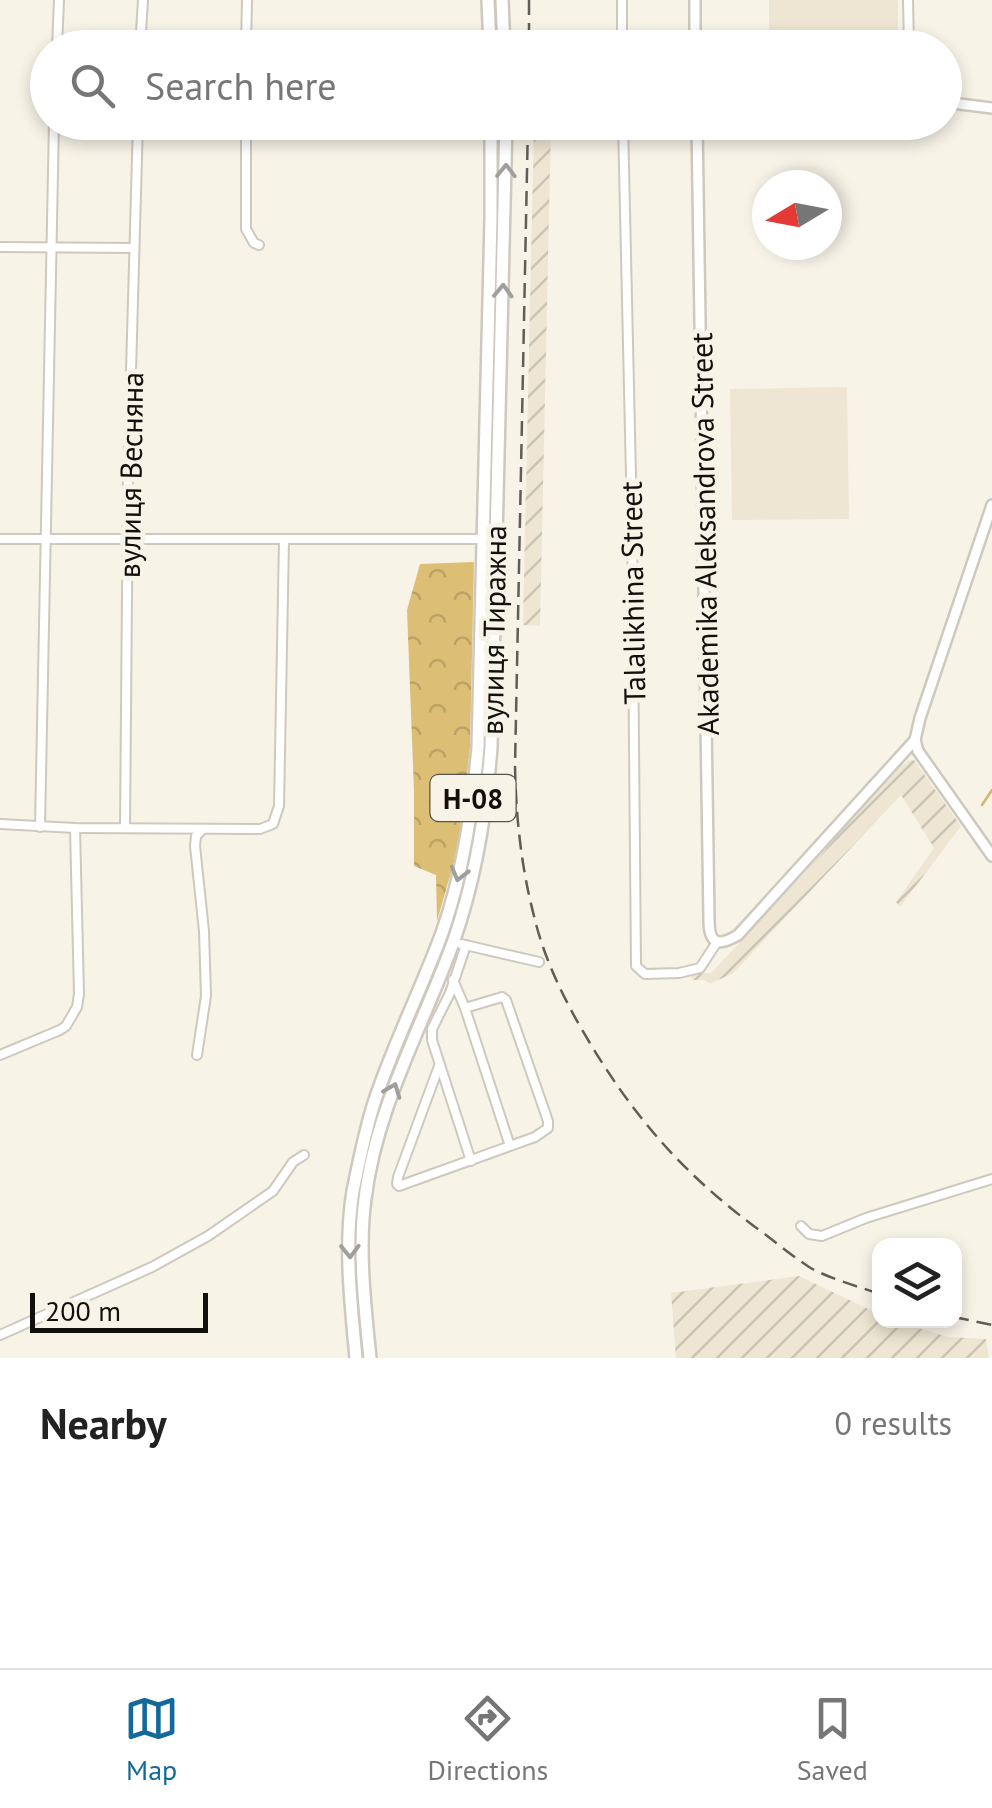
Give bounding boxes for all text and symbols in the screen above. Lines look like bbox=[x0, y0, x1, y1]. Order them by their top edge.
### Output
search box bbox=[30, 30, 962, 140]
icon: search bbox=[65, 58, 120, 113]
text: Search here bbox=[145, 61, 337, 110]
one-way arrow bbox=[495, 162, 516, 178]
north arrow bbox=[752, 170, 842, 260]
one-way arrow bbox=[492, 283, 513, 299]
street label: Akademika Aleksandrova Street bbox=[681, 332, 727, 736]
street label: вулиця Весняна bbox=[109, 372, 151, 578]
street label: Talalikhina Street bbox=[611, 481, 653, 705]
street label: вулиця Тиражна bbox=[472, 525, 514, 735]
road number: Н-08 bbox=[430, 775, 516, 821]
one-way arrow bbox=[450, 865, 471, 882]
one-way arrow bbox=[381, 1082, 402, 1099]
map controls bbox=[872, 1238, 962, 1328]
button: layers bbox=[872, 1238, 962, 1328]
one-way arrow bbox=[339, 1243, 360, 1259]
scale bar bbox=[30, 1288, 208, 1332]
text: 200 m bbox=[45, 1292, 121, 1329]
text: Nearby bbox=[40, 1396, 167, 1451]
text: 0 results bbox=[834, 1402, 952, 1444]
tab: Map bbox=[124, 1691, 179, 1788]
tab: Directions bbox=[427, 1691, 548, 1788]
tab: Saved bbox=[797, 1691, 868, 1788]

